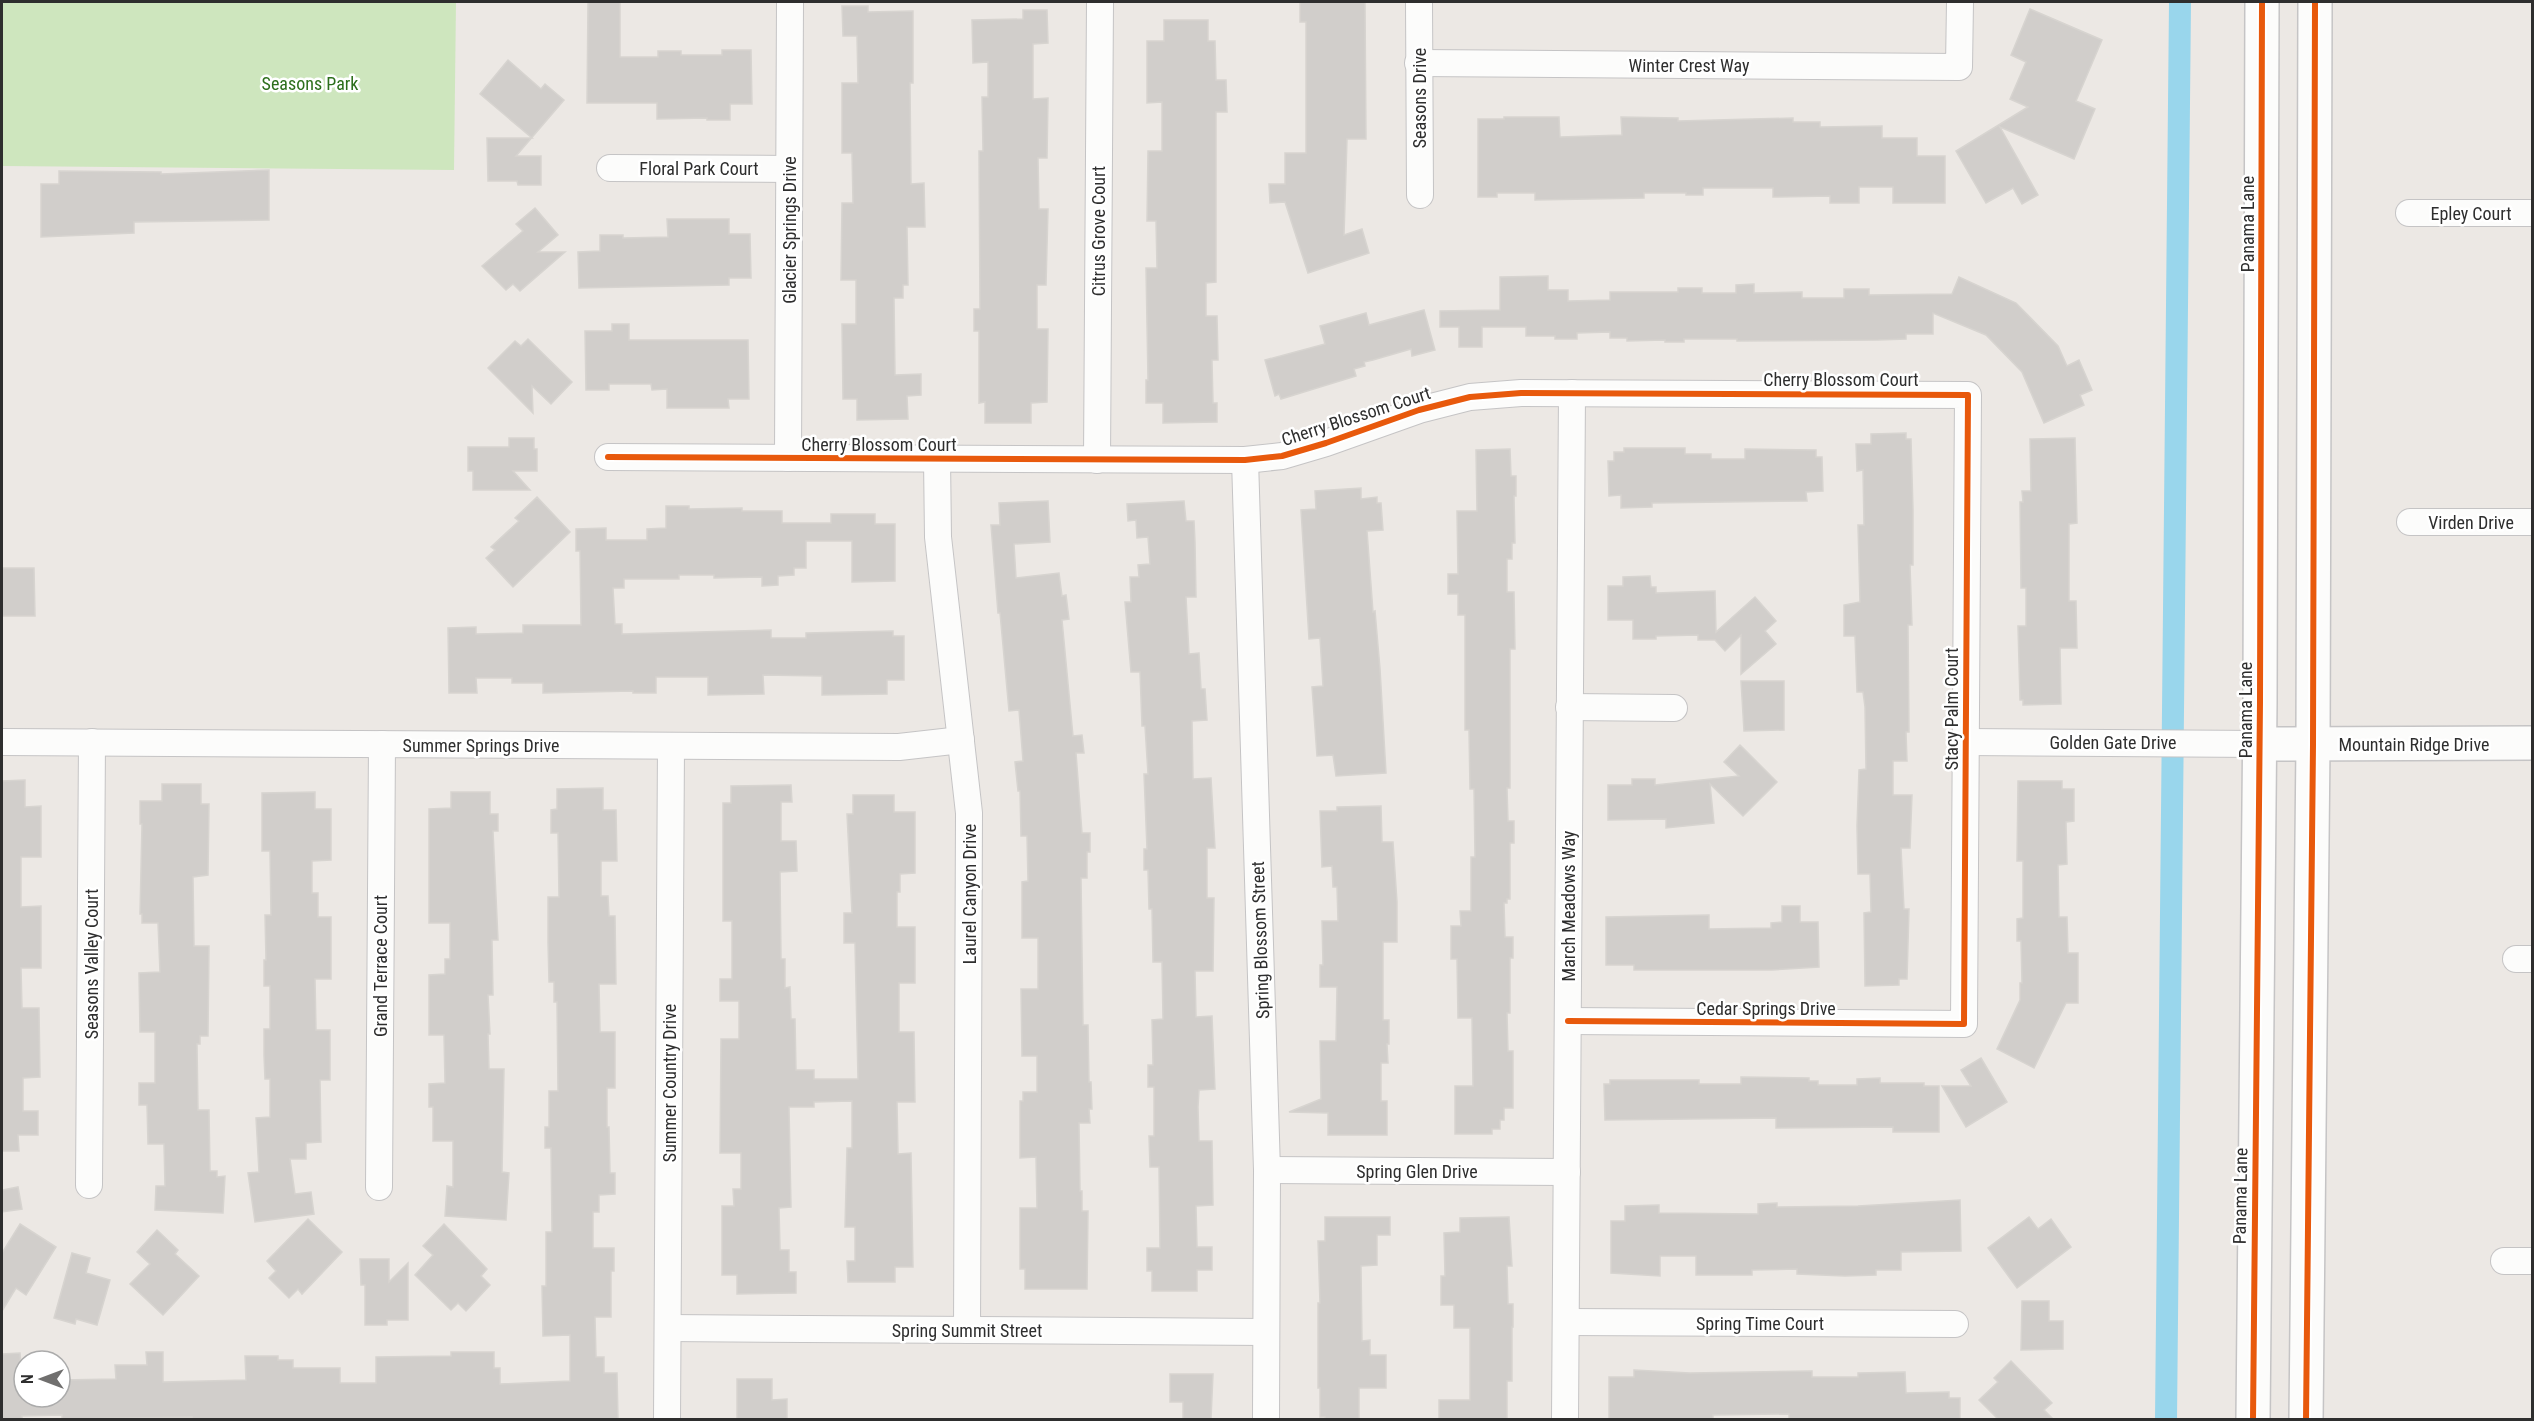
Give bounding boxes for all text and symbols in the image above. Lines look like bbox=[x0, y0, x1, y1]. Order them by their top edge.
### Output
street label: Seasons Drive bbox=[1409, 48, 1430, 148]
street label: Winter Crest Way bbox=[1629, 55, 1750, 76]
park label: Seasons Park bbox=[262, 73, 358, 94]
street label: Glacier Springs Drive bbox=[779, 156, 800, 304]
street label: Floral Park Court bbox=[639, 158, 759, 179]
street label: Citrus Grove Court bbox=[1088, 166, 1109, 296]
street label: Panama Lane bbox=[2237, 176, 2258, 272]
street label: Epley Court bbox=[2430, 203, 2512, 224]
street label: Cherry Blossom Court bbox=[1763, 369, 1919, 390]
street label: Cherry Blossom Court bbox=[1279, 382, 1433, 450]
street label: Cherry Blossom Court bbox=[801, 434, 957, 455]
street label: Virden Drive bbox=[2428, 512, 2514, 533]
street label: Stacy Palm Court bbox=[1941, 648, 1962, 770]
street label: Panama Lane bbox=[2235, 662, 2256, 758]
street label: Golden Gate Drive bbox=[2049, 732, 2177, 753]
street label: Mountain Ridge Drive bbox=[2339, 734, 2489, 755]
street label: Summer Springs Drive bbox=[403, 735, 559, 756]
street label: Laurel Canyon Drive bbox=[959, 824, 980, 964]
street label: March Meadows Way bbox=[1558, 830, 1579, 981]
street label: Spring Blossom Street bbox=[1247, 861, 1273, 1019]
street label: Seasons Valley Court bbox=[81, 889, 102, 1039]
street label: Grand Terrace Court bbox=[370, 895, 391, 1037]
street label: Cedar Springs Drive bbox=[1696, 998, 1836, 1019]
street label: Summer Country Drive bbox=[659, 1004, 680, 1162]
street label: Panama Lane bbox=[2229, 1148, 2251, 1244]
street label: Spring Glen Drive bbox=[1356, 1161, 1478, 1182]
street label: Spring Time Court bbox=[1696, 1313, 1824, 1334]
street label: Spring Summit Street bbox=[892, 1320, 1042, 1341]
north arrow bbox=[12, 1349, 72, 1409]
text: N bbox=[18, 1374, 37, 1384]

